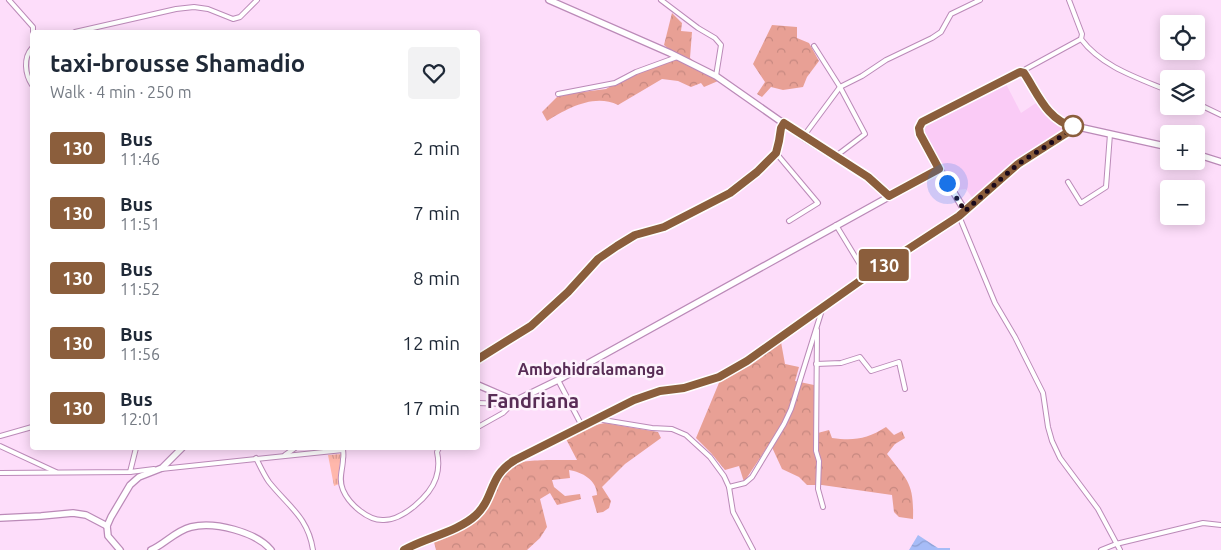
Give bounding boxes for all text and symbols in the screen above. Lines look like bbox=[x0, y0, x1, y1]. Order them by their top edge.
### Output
map controls bbox=[1160, 15, 1205, 225]
button: locate bbox=[1160, 15, 1205, 60]
button: heart bbox=[408, 47, 460, 99]
text: taxi-brousse Shamadio bbox=[50, 50, 305, 77]
button: layers bbox=[1160, 70, 1205, 115]
text: Walk · 4 min · 250 m bbox=[50, 83, 192, 101]
unlabelled marker bbox=[1062, 115, 1084, 137]
button: + bbox=[1160, 125, 1205, 170]
text: Bus bbox=[120, 128, 153, 150]
text: 2 min bbox=[413, 137, 460, 159]
text: 130 bbox=[62, 138, 93, 158]
text: 11:46 bbox=[120, 150, 160, 168]
your location bbox=[935, 171, 960, 196]
button: − bbox=[1160, 180, 1205, 225]
text: Bus bbox=[120, 193, 153, 215]
text: 7 min bbox=[413, 202, 460, 224]
text: 130 bbox=[62, 203, 93, 223]
text: 11:51 bbox=[120, 215, 160, 233]
line badge: 130 bbox=[855, 249, 913, 281]
text: 130 bbox=[869, 255, 899, 275]
text: Bus bbox=[120, 258, 153, 280]
text: 8 min bbox=[413, 267, 460, 289]
text: 130 bbox=[62, 268, 93, 288]
text: 11:52 bbox=[120, 280, 160, 298]
text: Bus bbox=[120, 323, 153, 345]
text: 12 min bbox=[402, 332, 460, 354]
text: 130 bbox=[62, 333, 93, 353]
text: 11:56 bbox=[120, 345, 160, 363]
district label: Ambohidralamanga bbox=[518, 360, 664, 378]
text: Bus bbox=[120, 388, 153, 410]
district label: Fandriana bbox=[487, 389, 579, 412]
text: 17 min bbox=[402, 397, 460, 419]
text: 130 bbox=[62, 398, 93, 418]
text: 12:01 bbox=[120, 410, 160, 428]

